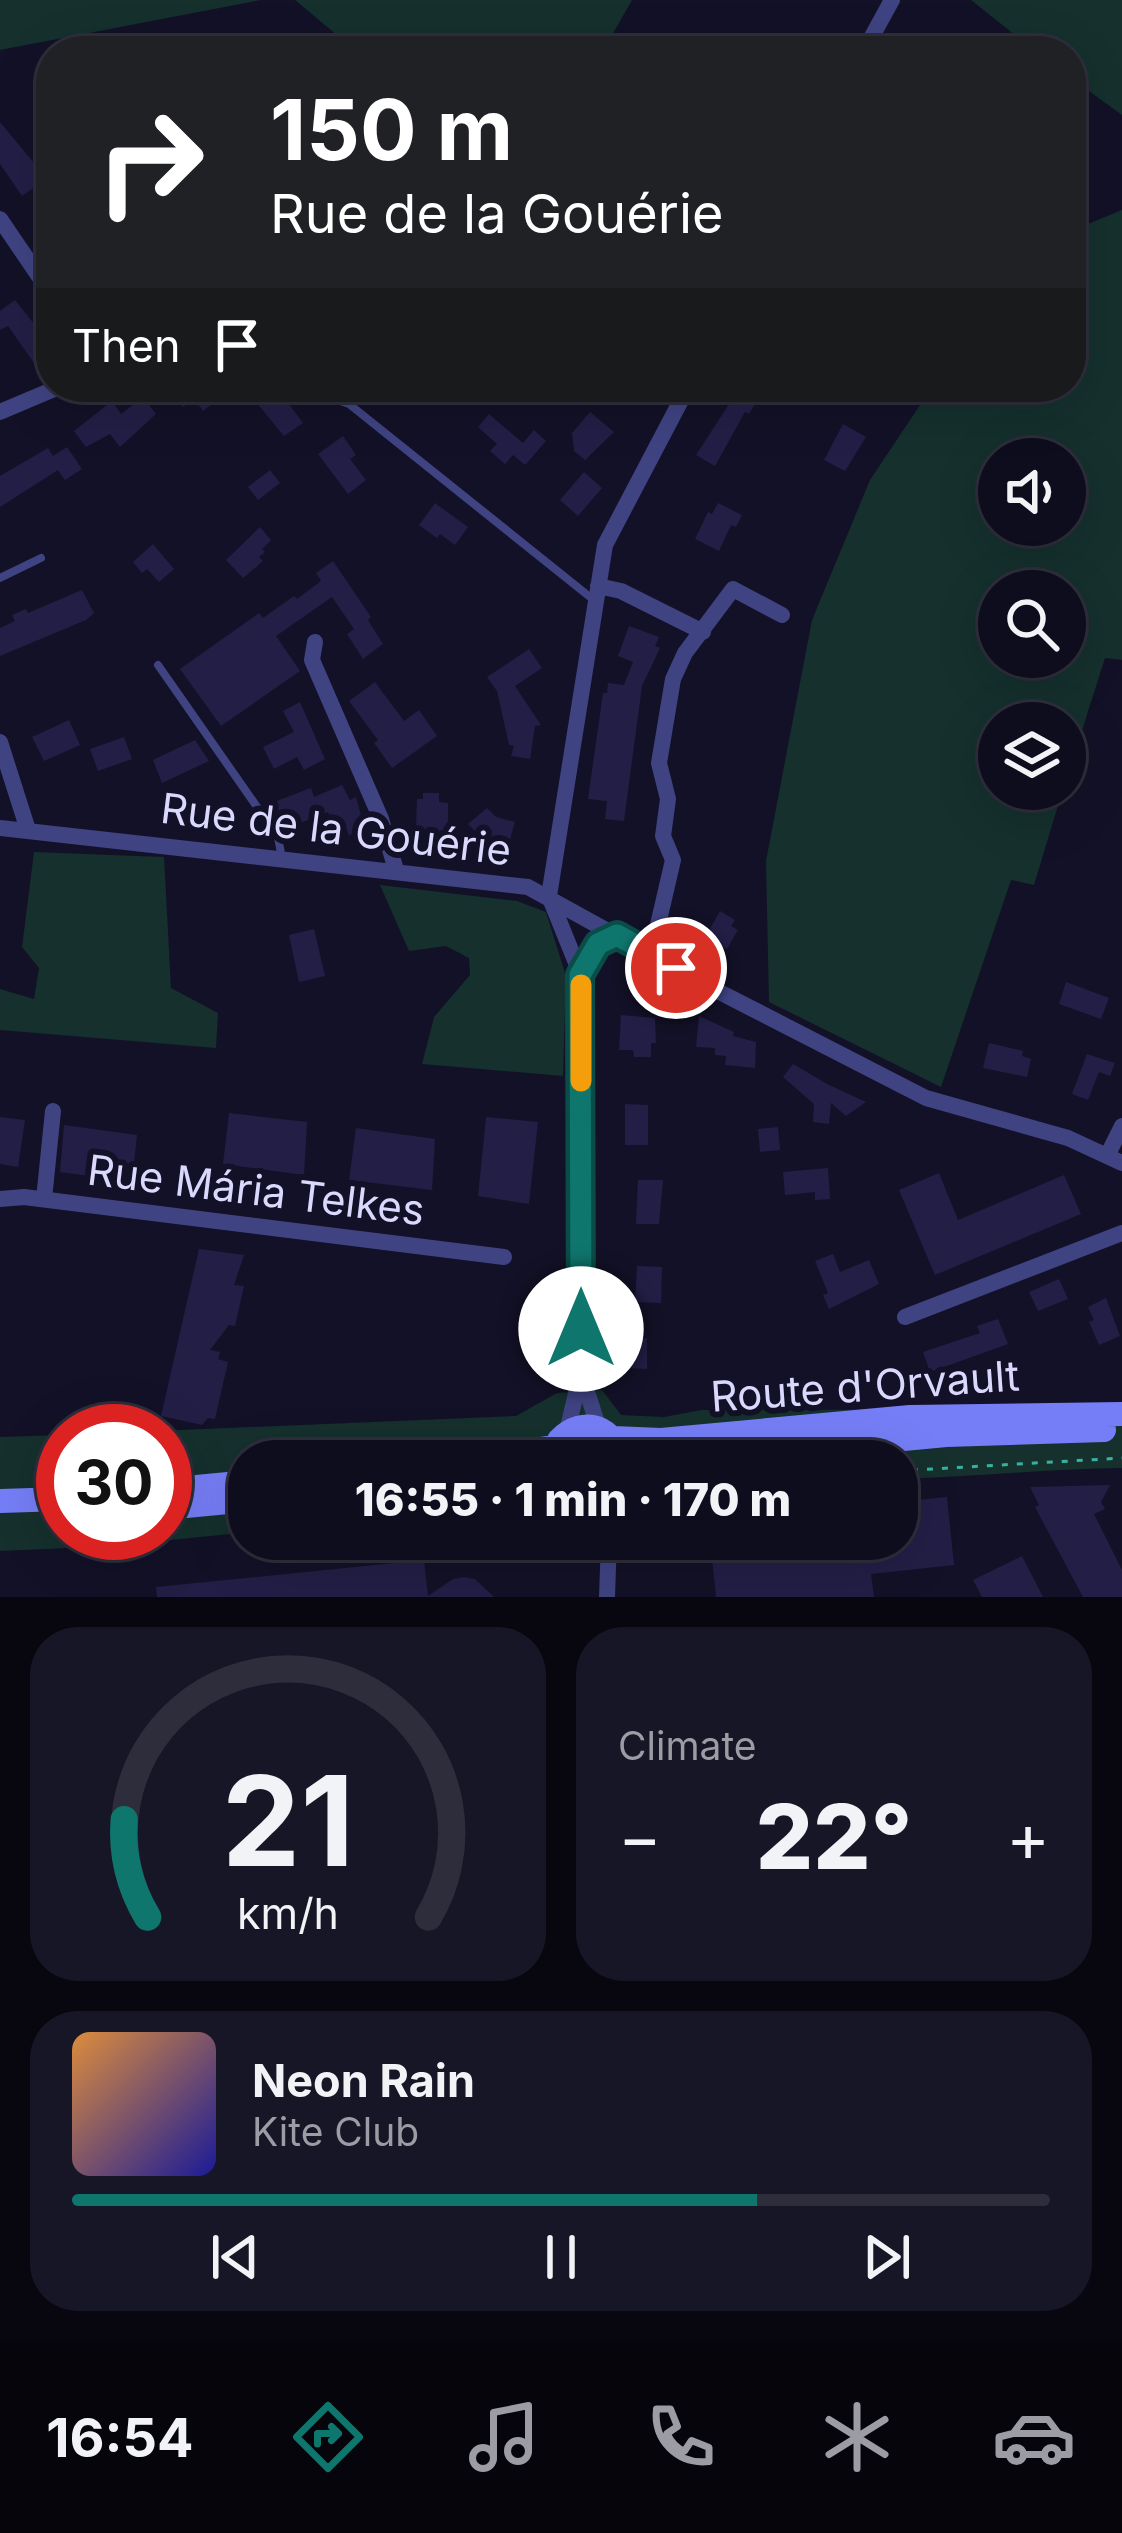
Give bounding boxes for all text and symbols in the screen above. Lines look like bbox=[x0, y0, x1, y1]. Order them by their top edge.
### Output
text: 150 m bbox=[270, 79, 513, 180]
icon: right bbox=[72, 84, 228, 240]
text: Rue de la Gouérie bbox=[270, 181, 724, 246]
icon: arrive bbox=[204, 312, 270, 378]
text: Then bbox=[72, 318, 180, 373]
map controls bbox=[978, 438, 1086, 810]
button: sound bbox=[978, 438, 1086, 546]
button: search bbox=[978, 570, 1086, 678]
button: layers bbox=[978, 702, 1086, 810]
street label: Rue de la Gouérie bbox=[158, 782, 514, 875]
pin bbox=[625, 917, 727, 1019]
icon: arrive bbox=[643, 935, 709, 1001]
street label: Rue Mária Telkes bbox=[85, 1144, 427, 1235]
position arrow bbox=[518, 1266, 644, 1392]
street label: Route d'Orvault bbox=[709, 1349, 1021, 1422]
speed limit sign: 30 bbox=[36, 1404, 192, 1560]
text: 16:55 · 1 min · 170 m bbox=[355, 1472, 791, 1527]
text: Climate bbox=[618, 1722, 757, 1769]
text: 21 bbox=[222, 1745, 354, 1896]
text: 22° bbox=[756, 1782, 912, 1891]
text: − bbox=[618, 1797, 662, 1877]
text: + bbox=[1006, 1797, 1050, 1877]
text: km/h bbox=[237, 1887, 339, 1939]
text: Neon Rain bbox=[252, 2053, 475, 2108]
text: Kite Club bbox=[252, 2108, 419, 2155]
icon: previous bbox=[202, 2224, 268, 2290]
icon: pause bbox=[528, 2224, 594, 2290]
icon: next bbox=[854, 2224, 920, 2290]
icon: directions bbox=[286, 2395, 370, 2479]
icon: music bbox=[462, 2395, 546, 2479]
icon: phone bbox=[639, 2395, 723, 2479]
icon: climate bbox=[815, 2395, 899, 2479]
icon: car bbox=[992, 2395, 1076, 2479]
text: 16:54 bbox=[46, 2405, 194, 2470]

